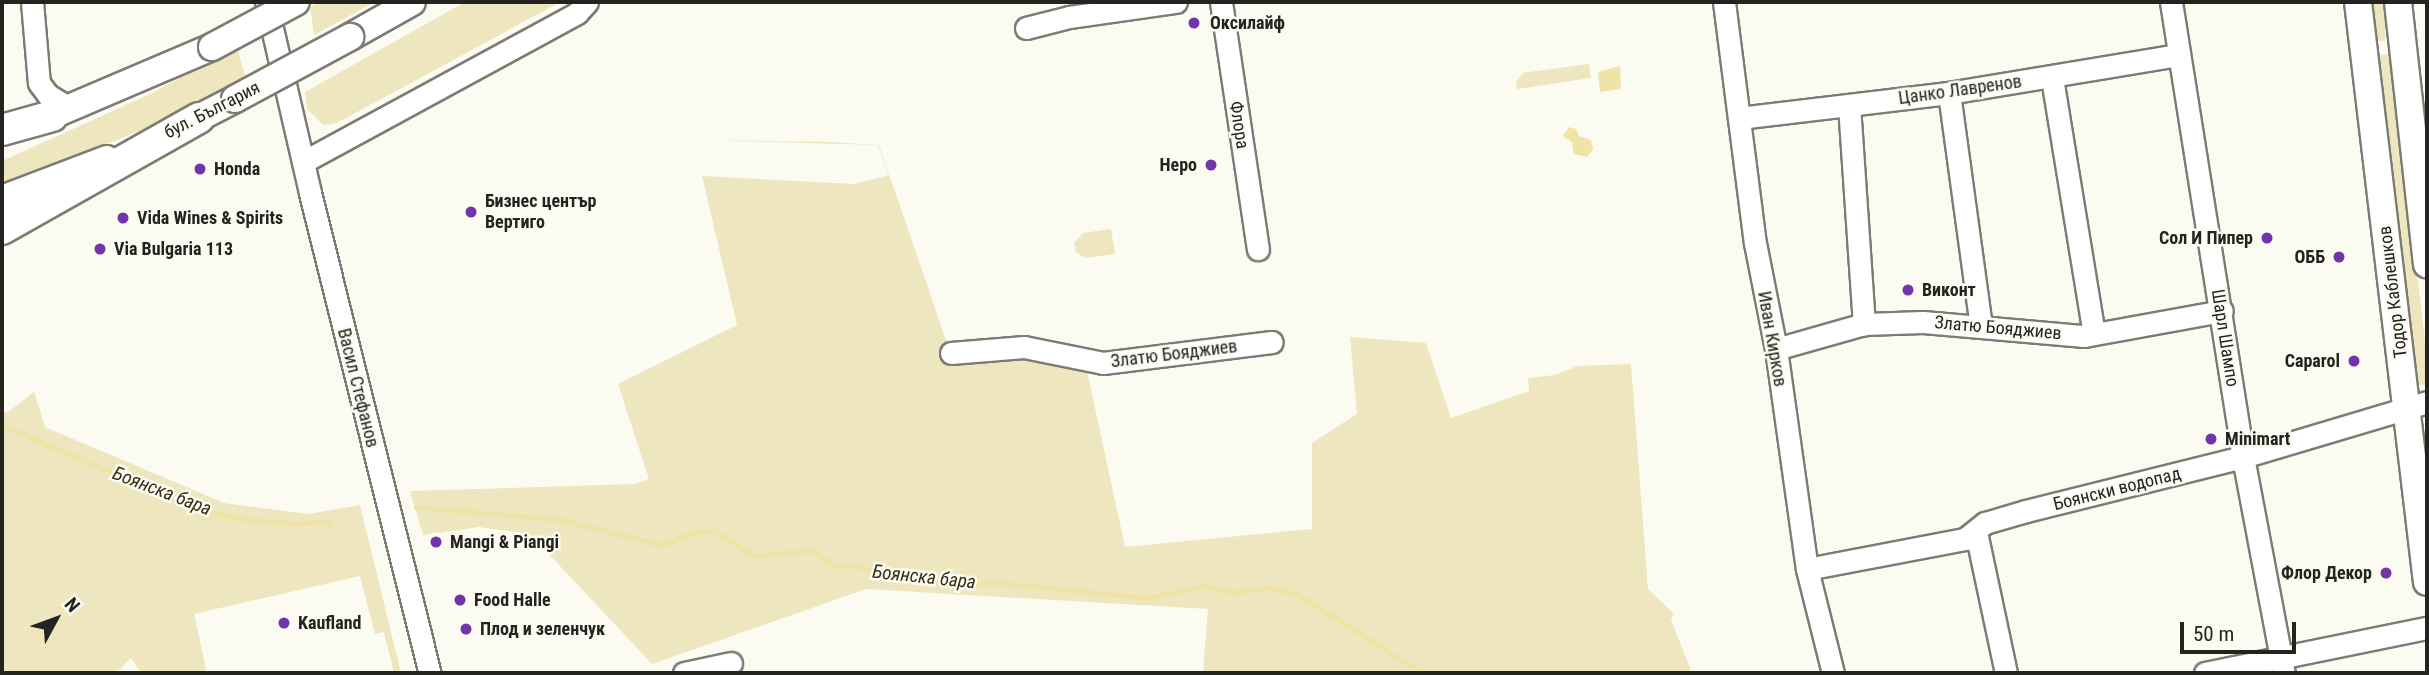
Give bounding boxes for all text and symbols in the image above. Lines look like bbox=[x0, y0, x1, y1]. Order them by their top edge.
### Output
place label: Оксилайф bbox=[1210, 12, 1285, 34]
marker: Оксилайф bbox=[1184, 13, 1204, 33]
street label: Цанко Лавренов bbox=[1897, 71, 2023, 109]
street label: бул. България bbox=[160, 77, 264, 143]
street label: Флора bbox=[1225, 100, 1253, 150]
place label: Неро bbox=[1159, 154, 1197, 176]
marker: Неро bbox=[1203, 157, 1219, 173]
place label: Honda bbox=[214, 158, 260, 180]
marker: Honda bbox=[192, 161, 208, 177]
place label: Бизнес център Вертиго bbox=[485, 191, 596, 234]
marker: Бизнес център Вертиго bbox=[463, 204, 479, 220]
place label: Vida Wines & Spirits bbox=[137, 207, 283, 229]
marker: Vida Wines & Spirits bbox=[115, 210, 131, 226]
street label: Тодор Каблешков bbox=[2374, 225, 2412, 359]
place label: Сол И Пипер bbox=[2159, 227, 2253, 249]
marker: Сол И Пипер bbox=[2259, 230, 2275, 246]
place label: Via Bulgaria 113 bbox=[114, 238, 233, 260]
marker: Via Bulgaria 113 bbox=[92, 241, 108, 257]
place label: ОББ bbox=[2294, 246, 2325, 268]
marker: ОББ bbox=[2331, 249, 2347, 265]
place label: Виконт bbox=[1922, 279, 1976, 301]
marker: Виконт bbox=[1900, 282, 1916, 298]
street label: Шарл Шампо bbox=[2207, 288, 2243, 388]
street label: Иван Кирков bbox=[1753, 290, 1791, 388]
street label: Златю Бояджиев bbox=[1934, 312, 2062, 344]
street label: Васил Стефанов bbox=[333, 326, 383, 450]
street label: Златю Бояджиев bbox=[1109, 336, 1239, 372]
place label: Caparol bbox=[2285, 350, 2340, 372]
marker: Caparol bbox=[2346, 353, 2362, 369]
place label: Minimart bbox=[2225, 428, 2290, 450]
marker: Minimart bbox=[2203, 431, 2219, 447]
water label: Боянска бара bbox=[109, 462, 215, 520]
street label: Боянски водопад bbox=[2051, 463, 2183, 515]
place label: Mangi & Piangi bbox=[450, 531, 559, 553]
marker: Mangi & Piangi bbox=[428, 534, 444, 550]
water label: Боянска бара bbox=[871, 560, 977, 594]
place label: Флор Декор bbox=[2281, 562, 2372, 584]
marker: Флор Декор bbox=[2378, 565, 2394, 581]
north arrow bbox=[21, 584, 91, 654]
place label: Food Halle bbox=[474, 589, 551, 611]
marker: Food Halle bbox=[452, 592, 468, 608]
text: N bbox=[60, 593, 85, 617]
scale bar bbox=[2184, 608, 2300, 652]
place label: Kaufland bbox=[298, 612, 361, 634]
marker: Kaufland bbox=[276, 615, 292, 631]
place label: Плод и зеленчук bbox=[480, 618, 605, 640]
marker: Плод и зеленчук bbox=[458, 621, 474, 637]
text: 50 m bbox=[2193, 622, 2234, 646]

